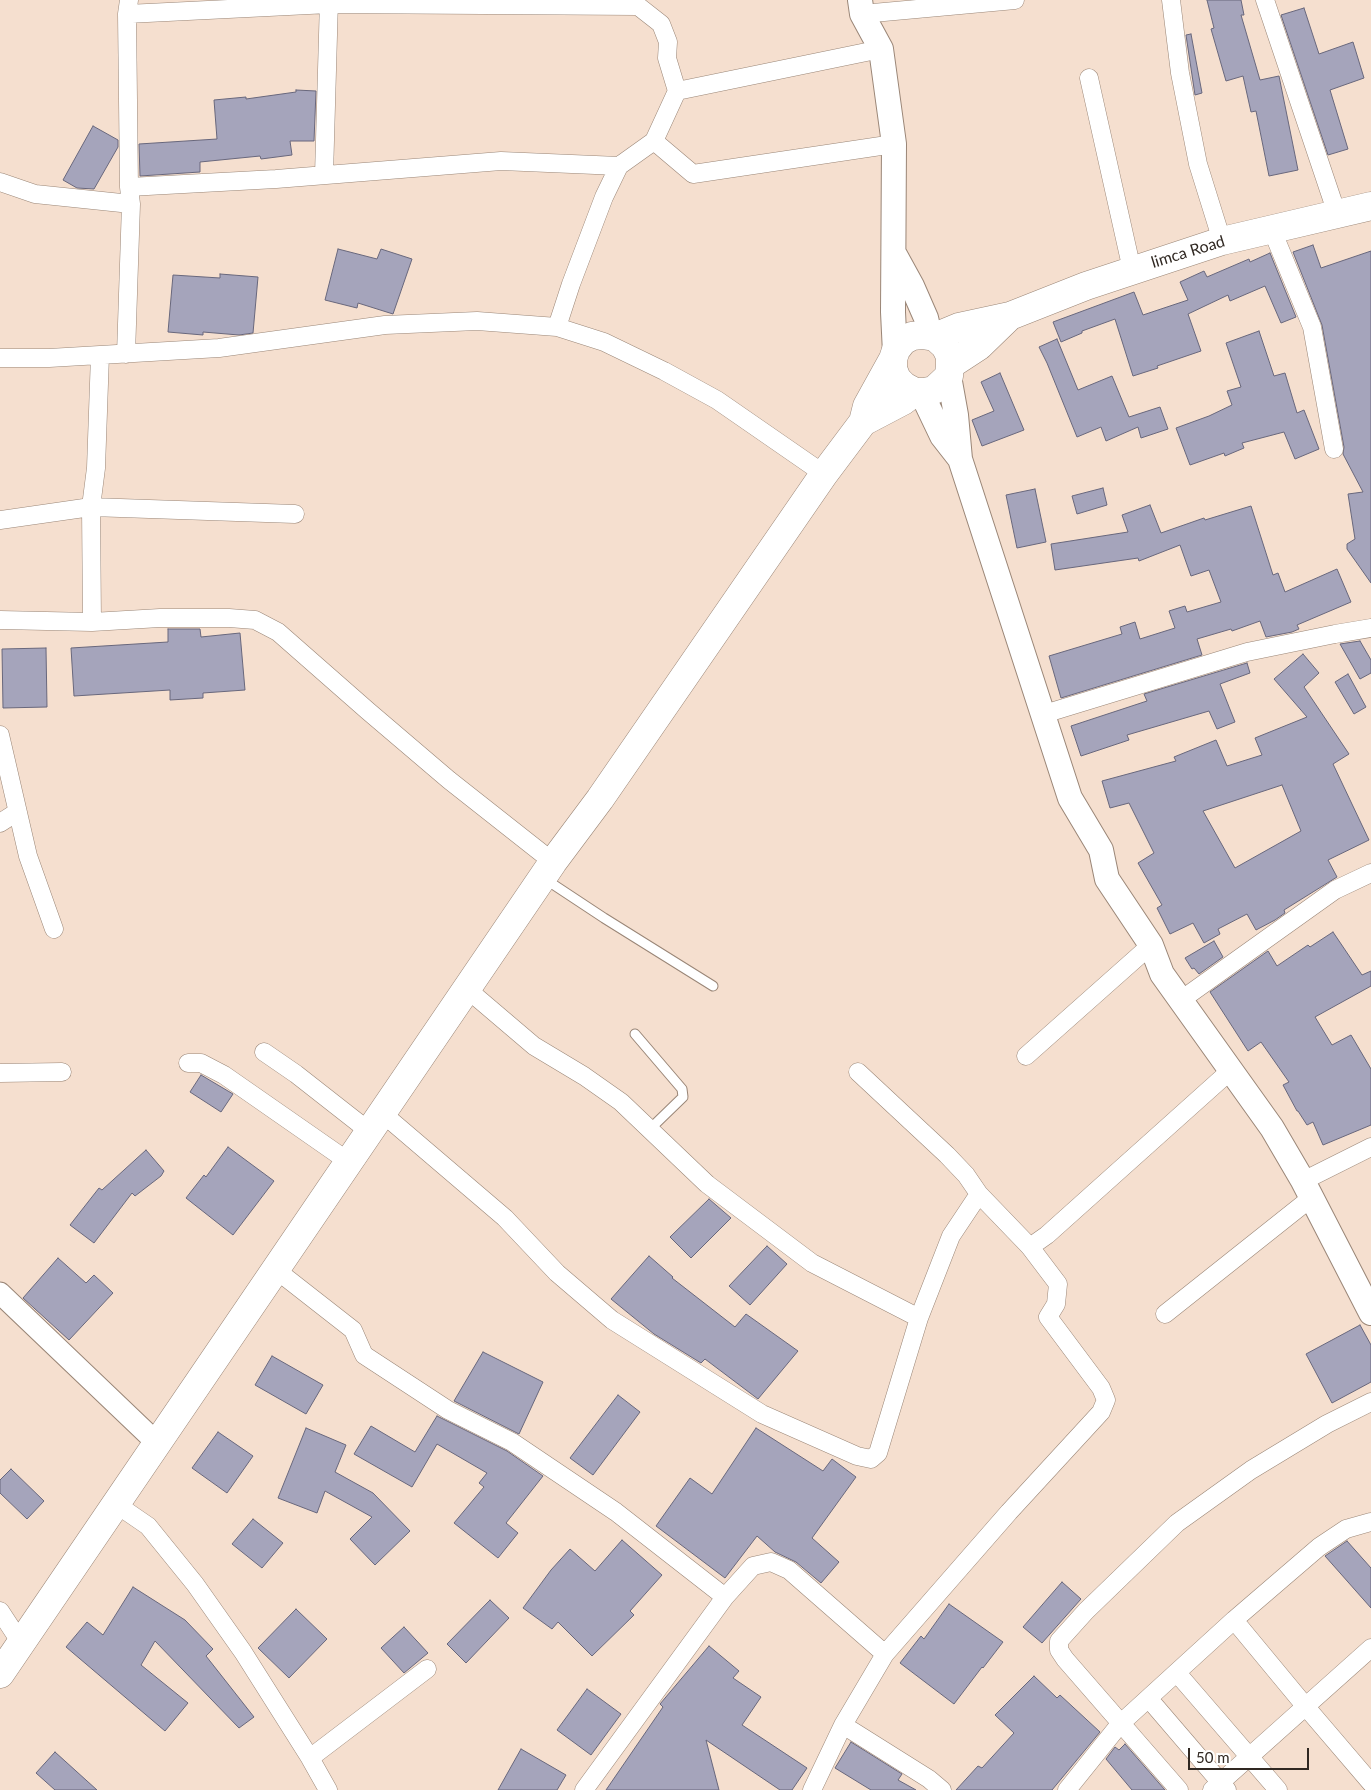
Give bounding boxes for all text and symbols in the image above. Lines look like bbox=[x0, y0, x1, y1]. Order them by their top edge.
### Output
street label: limca Road bbox=[1149, 232, 1227, 272]
scale bar bbox=[1191, 1738, 1312, 1770]
text: 50 m bbox=[1196, 1748, 1230, 1766]

